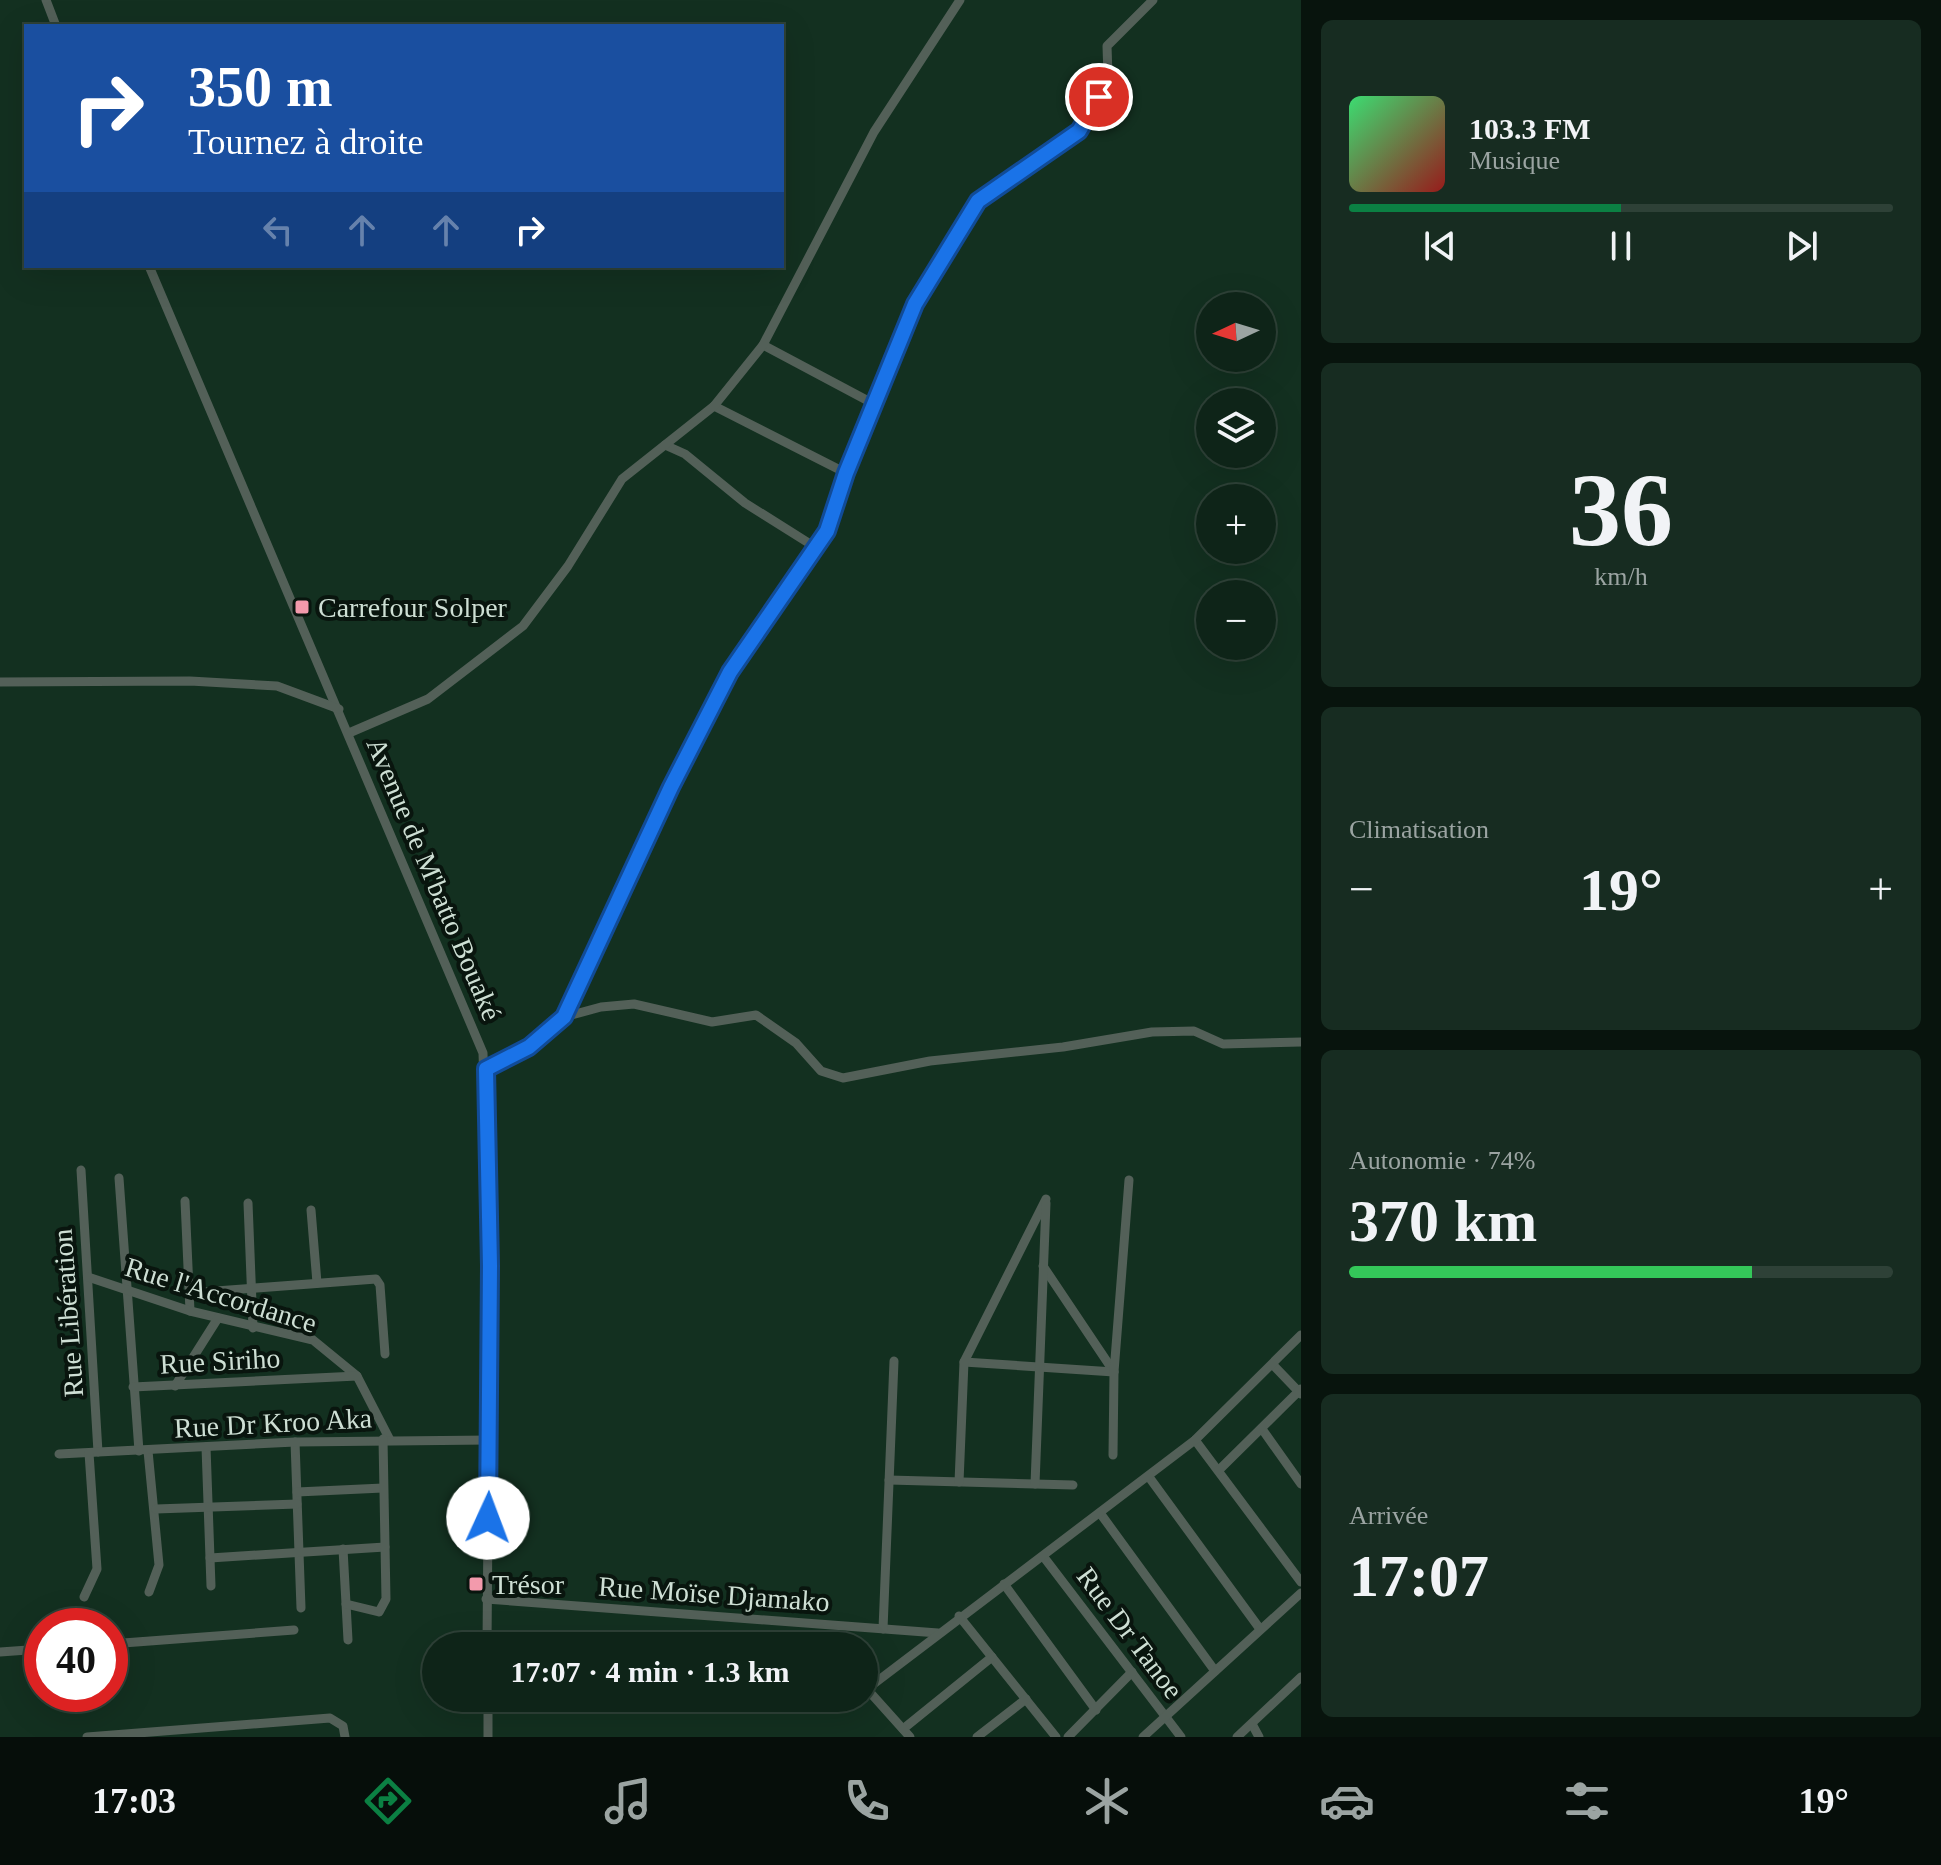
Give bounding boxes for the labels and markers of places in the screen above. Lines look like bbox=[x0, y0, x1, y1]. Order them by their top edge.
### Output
pin bbox=[1065, 63, 1133, 131]
place label: Carrefour Solper bbox=[318, 592, 508, 623]
marker: Carrefour Solper bbox=[293, 598, 311, 616]
place label: Trésor bbox=[492, 1569, 565, 1600]
marker: Trésor bbox=[467, 1575, 485, 1593]

